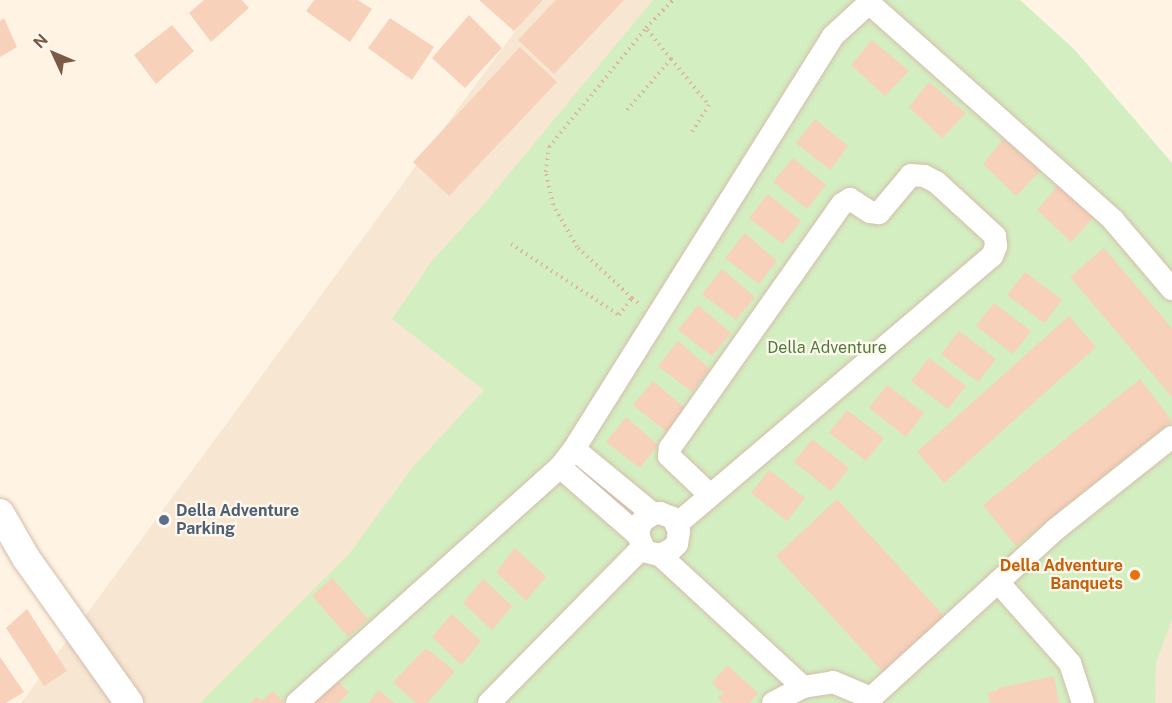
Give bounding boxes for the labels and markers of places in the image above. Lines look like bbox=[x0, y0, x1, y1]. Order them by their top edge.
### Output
place label: Della Adventure Parking bbox=[176, 501, 299, 539]
marker: Della Adventure Parking bbox=[157, 513, 171, 527]
place label: Della Adventure Banquets bbox=[1000, 556, 1123, 594]
marker: Della Adventure Banquets bbox=[1128, 568, 1142, 582]

